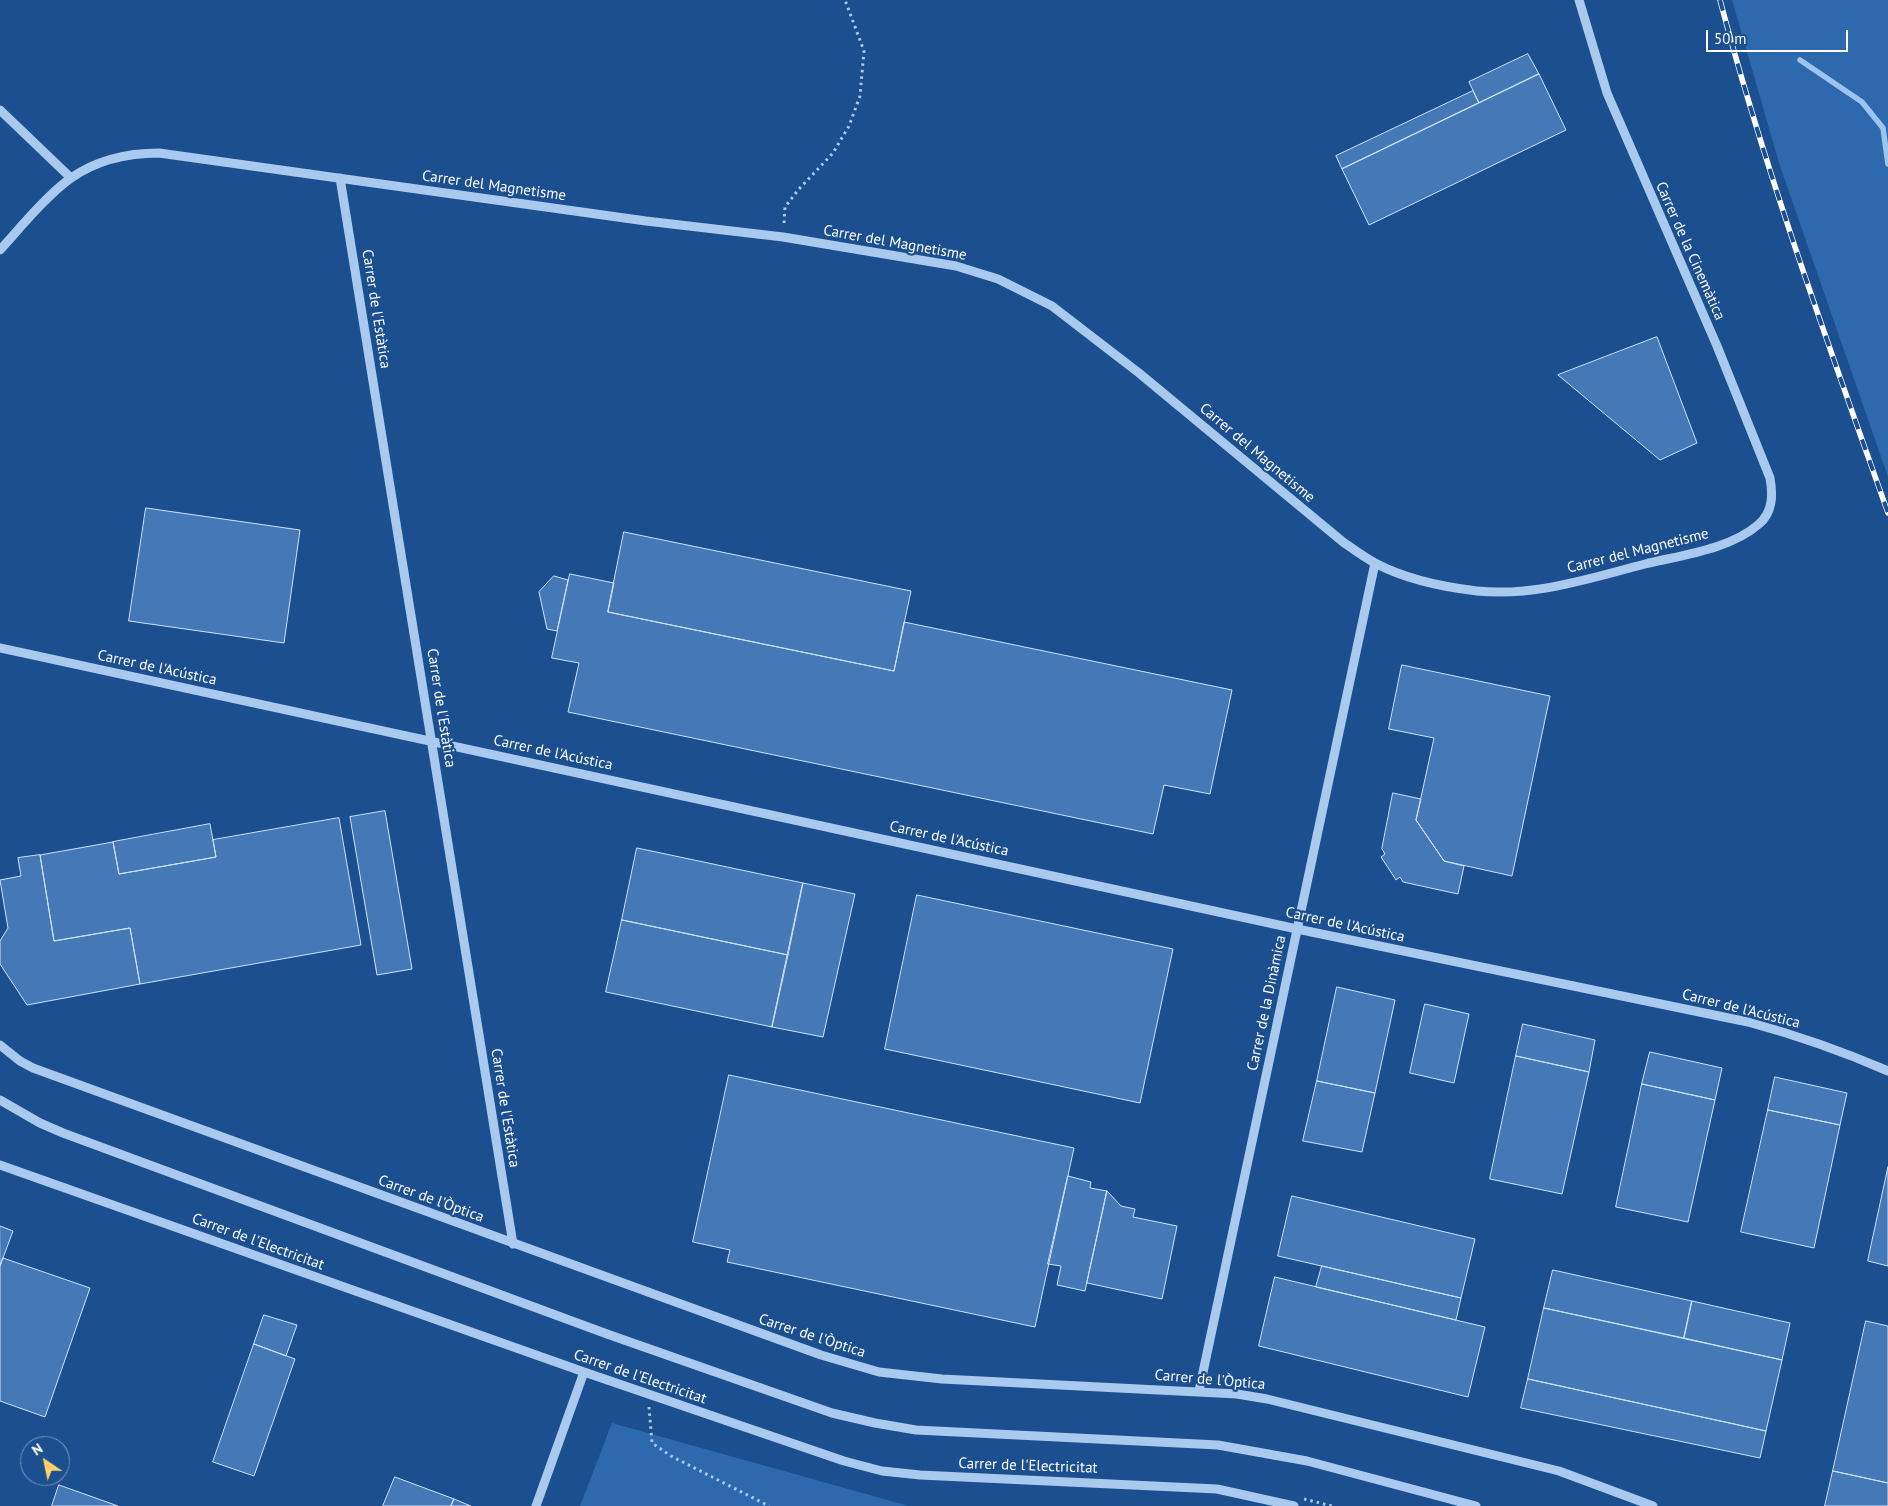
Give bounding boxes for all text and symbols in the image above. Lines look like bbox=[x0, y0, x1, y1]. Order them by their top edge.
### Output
scale bar bbox=[1708, 20, 1850, 52]
text: 50 m bbox=[1714, 29, 1747, 48]
street label: Carrer del Magnetisme bbox=[421, 167, 567, 205]
street label: Carrer de la Cinemàtica bbox=[1651, 179, 1729, 323]
street label: Carrer del Magnetisme bbox=[822, 222, 968, 264]
street label: Carrer de l'Estàtica bbox=[358, 248, 394, 370]
street label: Carrer del Magnetisme bbox=[1196, 399, 1318, 507]
street label: Carrer del Magnetisme bbox=[1565, 525, 1711, 577]
street label: Carrer de l'Acústica bbox=[96, 647, 218, 689]
street label: Carrer de l'Estàtica bbox=[423, 647, 459, 769]
street label: Carrer de l'Acústica bbox=[492, 732, 614, 774]
street label: Carrer de l'Acústica bbox=[888, 818, 1010, 860]
street label: Carrer de l'Acústica bbox=[1284, 904, 1406, 946]
street label: Carrer de la Dinàmica bbox=[1244, 934, 1290, 1072]
street label: Carrer de l'Acústica bbox=[1680, 986, 1802, 1032]
street label: Carrer de l'Estàtica bbox=[487, 1047, 523, 1169]
street label: Carrer de l'Òptica bbox=[376, 1172, 486, 1226]
street label: Carrer de l'Electricitat bbox=[189, 1210, 327, 1274]
street label: Carrer de l'Òptica bbox=[756, 1310, 868, 1362]
street label: Carrer de l'Electricitat bbox=[571, 1346, 709, 1408]
street label: Carrer de l'Òptica bbox=[1154, 1366, 1266, 1394]
north arrow bbox=[20, 1436, 70, 1486]
text: N bbox=[28, 1439, 46, 1459]
street label: Carrer de l'Electricitat bbox=[958, 1455, 1098, 1477]

